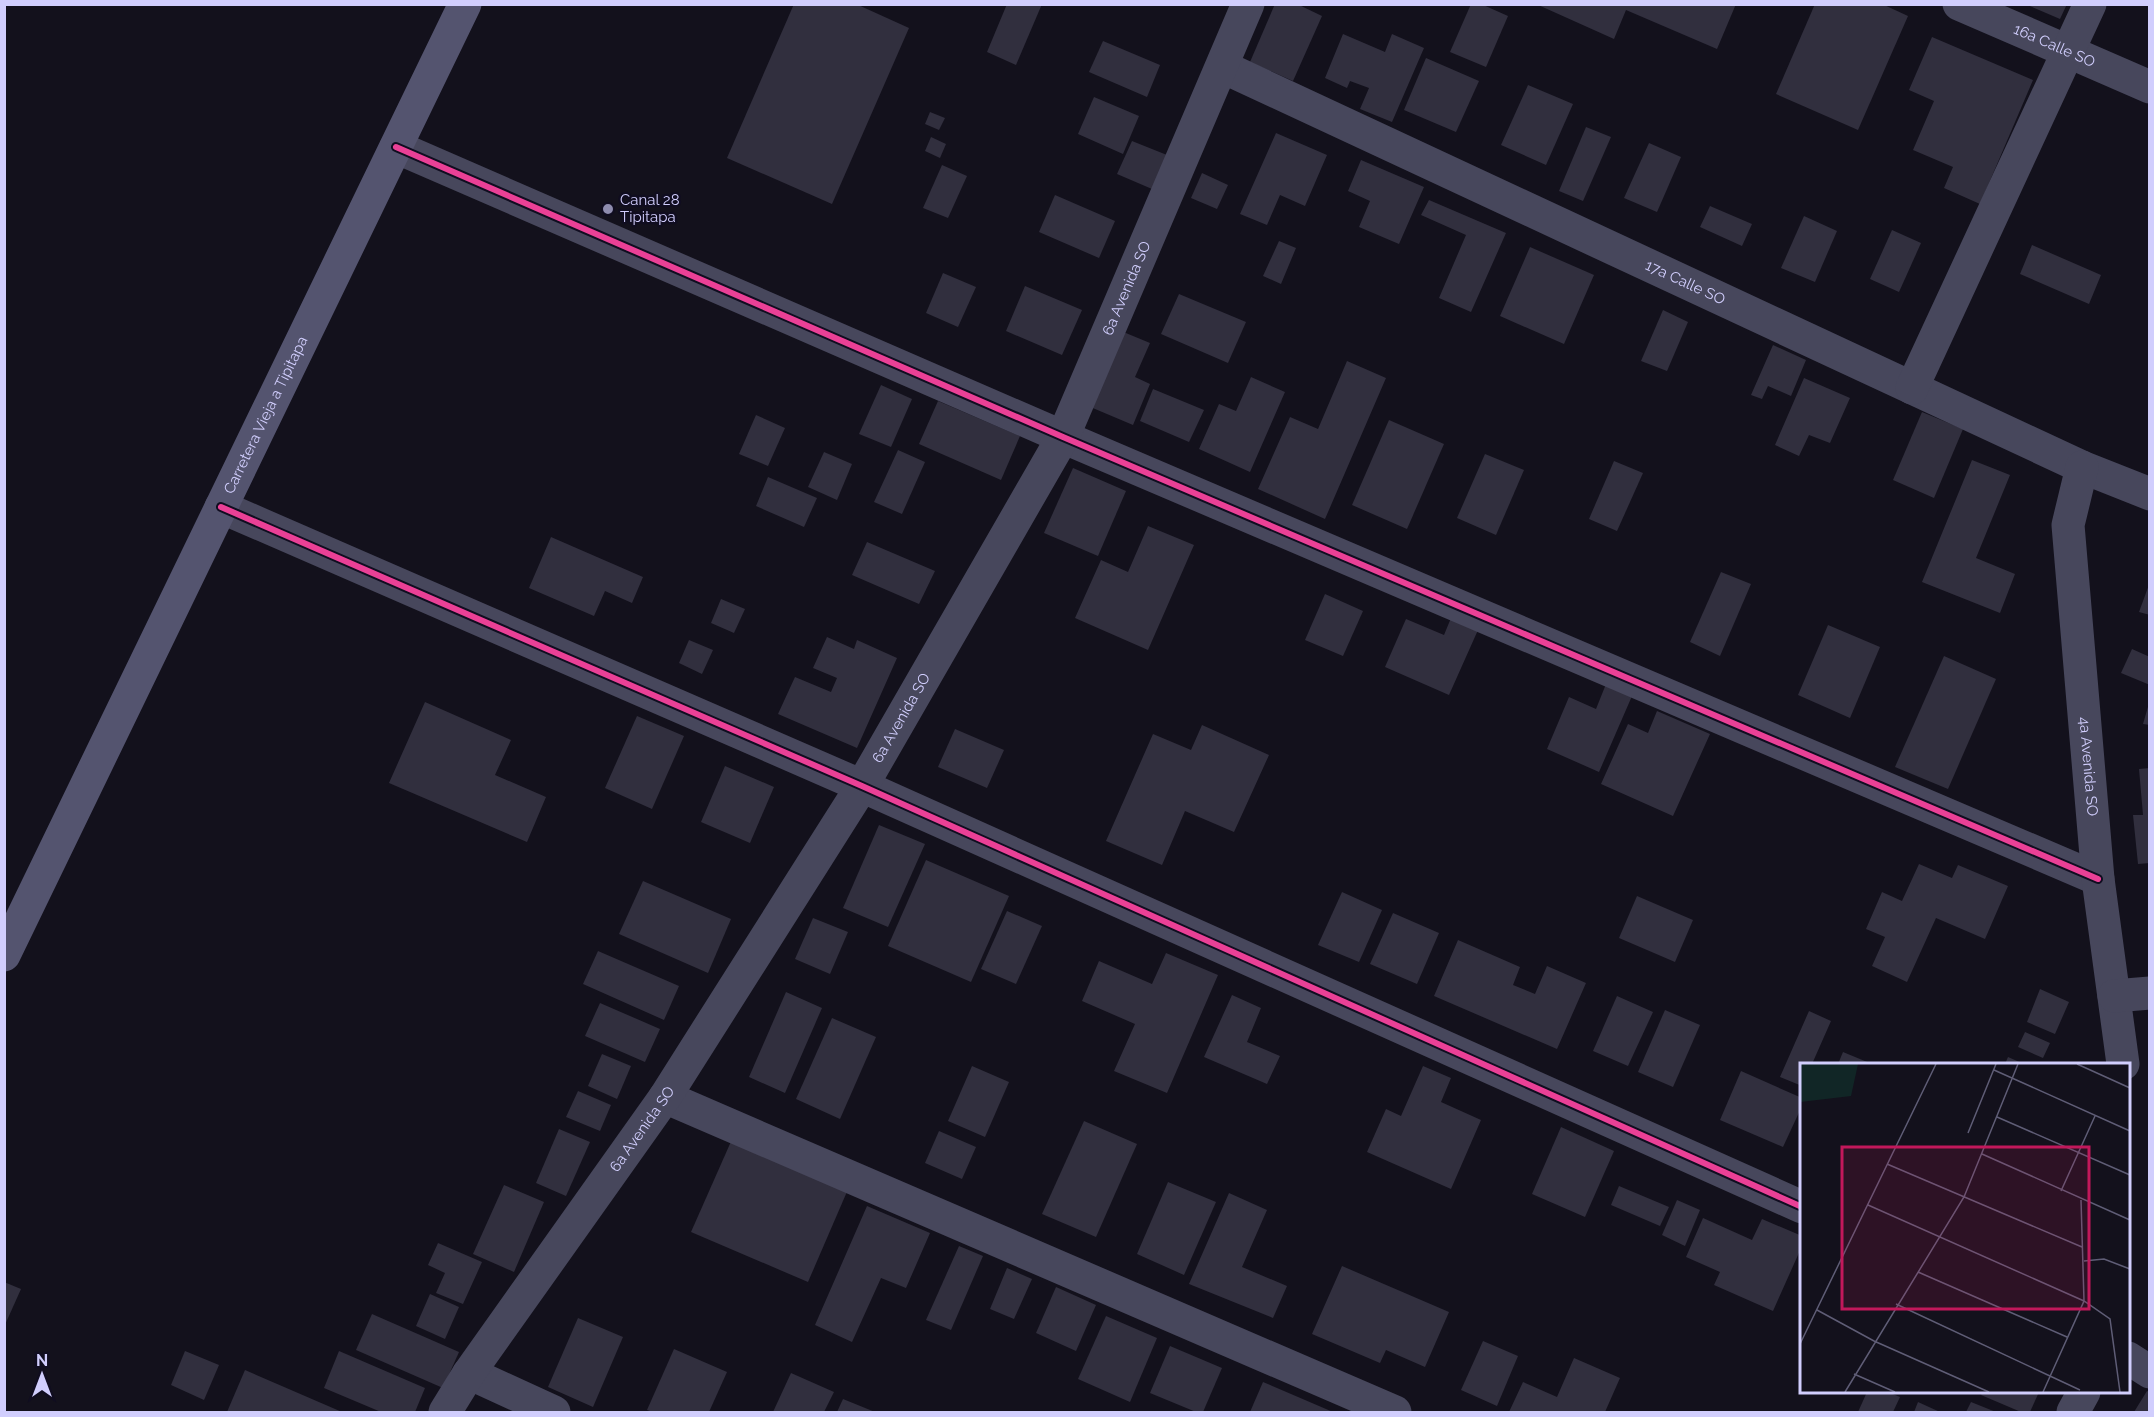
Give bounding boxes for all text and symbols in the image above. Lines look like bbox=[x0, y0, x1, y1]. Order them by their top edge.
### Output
street label: 16a Calle SO bbox=[2011, 20, 2098, 71]
place label: Canal 28 Tipitapa bbox=[620, 191, 680, 226]
marker: Canal 28 Tipitapa bbox=[601, 202, 615, 216]
street label: 6a Avenida SO bbox=[1099, 238, 1155, 338]
street label: 17a Calle SO bbox=[1643, 256, 1728, 309]
street label: Carretera Vieja a Tipitapa bbox=[220, 333, 312, 497]
street label: 6a Avenida SO bbox=[868, 670, 934, 766]
street label: 4a Avenida SO bbox=[2075, 716, 2102, 817]
inset map bbox=[1800, 1063, 2130, 1393]
street label: 6a Avenida SO bbox=[606, 1083, 678, 1175]
north arrow bbox=[12, 1345, 72, 1405]
text: N bbox=[36, 1351, 48, 1370]

